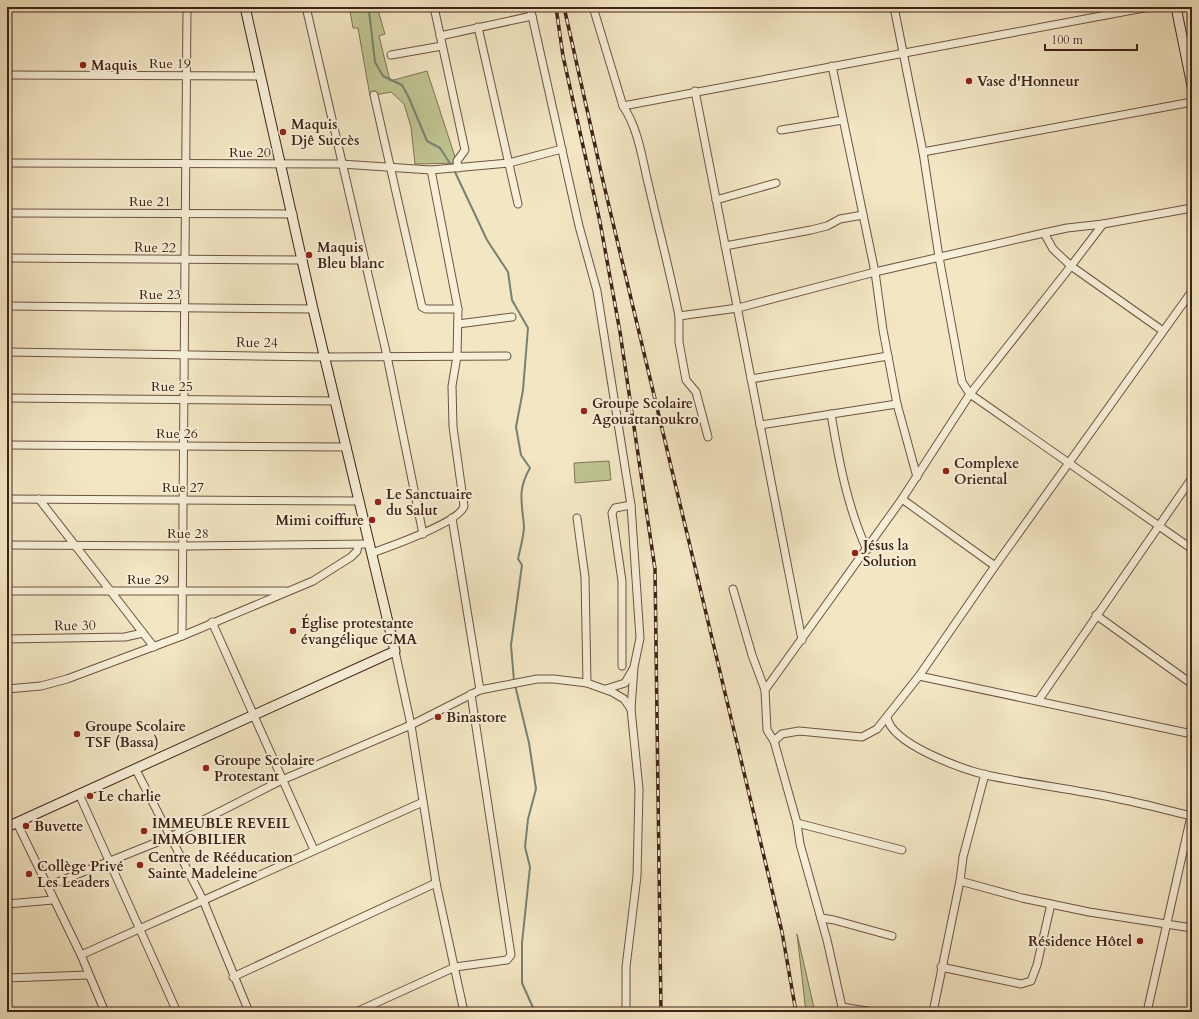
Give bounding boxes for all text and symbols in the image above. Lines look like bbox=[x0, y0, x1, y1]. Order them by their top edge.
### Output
scale bar bbox=[1045, 26, 1137, 52]
text: 100 m bbox=[1051, 32, 1084, 48]
street label: Rue 19 bbox=[149, 54, 191, 73]
place label: Maquis bbox=[91, 56, 137, 75]
marker: Maquis bbox=[78, 60, 88, 70]
place label: Vase d'Honneur bbox=[977, 72, 1080, 91]
marker: Vase d'Honneur bbox=[964, 76, 974, 86]
place label: Maquis Djê Succès bbox=[291, 115, 359, 150]
marker: Maquis Djê Succès bbox=[278, 127, 288, 137]
street label: Rue 20 bbox=[229, 143, 271, 162]
street label: Rue 21 bbox=[129, 192, 171, 211]
street label: Rue 22 bbox=[134, 238, 176, 257]
place label: Maquis Bleu blanc bbox=[317, 238, 385, 273]
marker: Maquis Bleu blanc bbox=[304, 250, 314, 260]
street label: Rue 23 bbox=[139, 285, 181, 304]
street label: Rue 24 bbox=[236, 333, 278, 352]
street label: Rue 25 bbox=[151, 377, 193, 396]
place label: Groupe Scolaire Agouattanoukro bbox=[592, 394, 699, 429]
marker: Groupe Scolaire Agouattanoukro bbox=[579, 406, 589, 416]
street label: Rue 26 bbox=[156, 424, 198, 443]
place label: Complexe Oriental bbox=[954, 454, 1019, 489]
marker: Complexe Oriental bbox=[941, 466, 951, 476]
street label: Rue 27 bbox=[162, 478, 204, 497]
place label: Le Sanctuaire du Salut bbox=[386, 485, 473, 520]
marker: Le Sanctuaire du Salut bbox=[373, 497, 383, 507]
place label: Mimi coiffure bbox=[275, 511, 364, 530]
marker: Mimi coiffure bbox=[367, 515, 377, 525]
street label: Rue 28 bbox=[167, 524, 209, 543]
place label: Jésus la Solution bbox=[861, 536, 917, 571]
marker: Jésus la Solution bbox=[850, 548, 860, 558]
street label: Rue 29 bbox=[127, 570, 169, 589]
place label: Église protestante évangélique CMA bbox=[301, 613, 417, 649]
street label: Rue 30 bbox=[54, 616, 96, 635]
marker: Église protestante évangélique CMA bbox=[288, 626, 298, 636]
place label: Binastore bbox=[446, 708, 507, 727]
marker: Binastore bbox=[433, 712, 443, 722]
place label: Groupe Scolaire TSF (Bassa) bbox=[85, 717, 186, 752]
marker: Groupe Scolaire TSF (Bassa) bbox=[72, 729, 82, 739]
place label: Groupe Scolaire Protestant bbox=[214, 751, 315, 786]
marker: Groupe Scolaire Protestant bbox=[201, 763, 211, 773]
place label: Le charlie bbox=[98, 787, 161, 806]
marker: Le charlie bbox=[85, 791, 95, 801]
place label: IMMEUBLE REVEIL IMMOBILIER bbox=[152, 814, 291, 849]
place label: Buvette bbox=[34, 817, 83, 836]
marker: Buvette bbox=[21, 821, 31, 831]
marker: IMMEUBLE REVEIL IMMOBILIER bbox=[139, 826, 149, 836]
place label: Centre de Rééducation Sainte Madeleine bbox=[148, 848, 293, 883]
place label: Collège Privé Les Leaders bbox=[37, 857, 124, 892]
marker: Centre de Rééducation Sainte Madeleine bbox=[135, 860, 145, 870]
marker: Collège Privé Les Leaders bbox=[24, 869, 34, 879]
place label: Résidence Hôtel bbox=[1028, 932, 1132, 951]
marker: Résidence Hôtel bbox=[1135, 936, 1145, 946]

